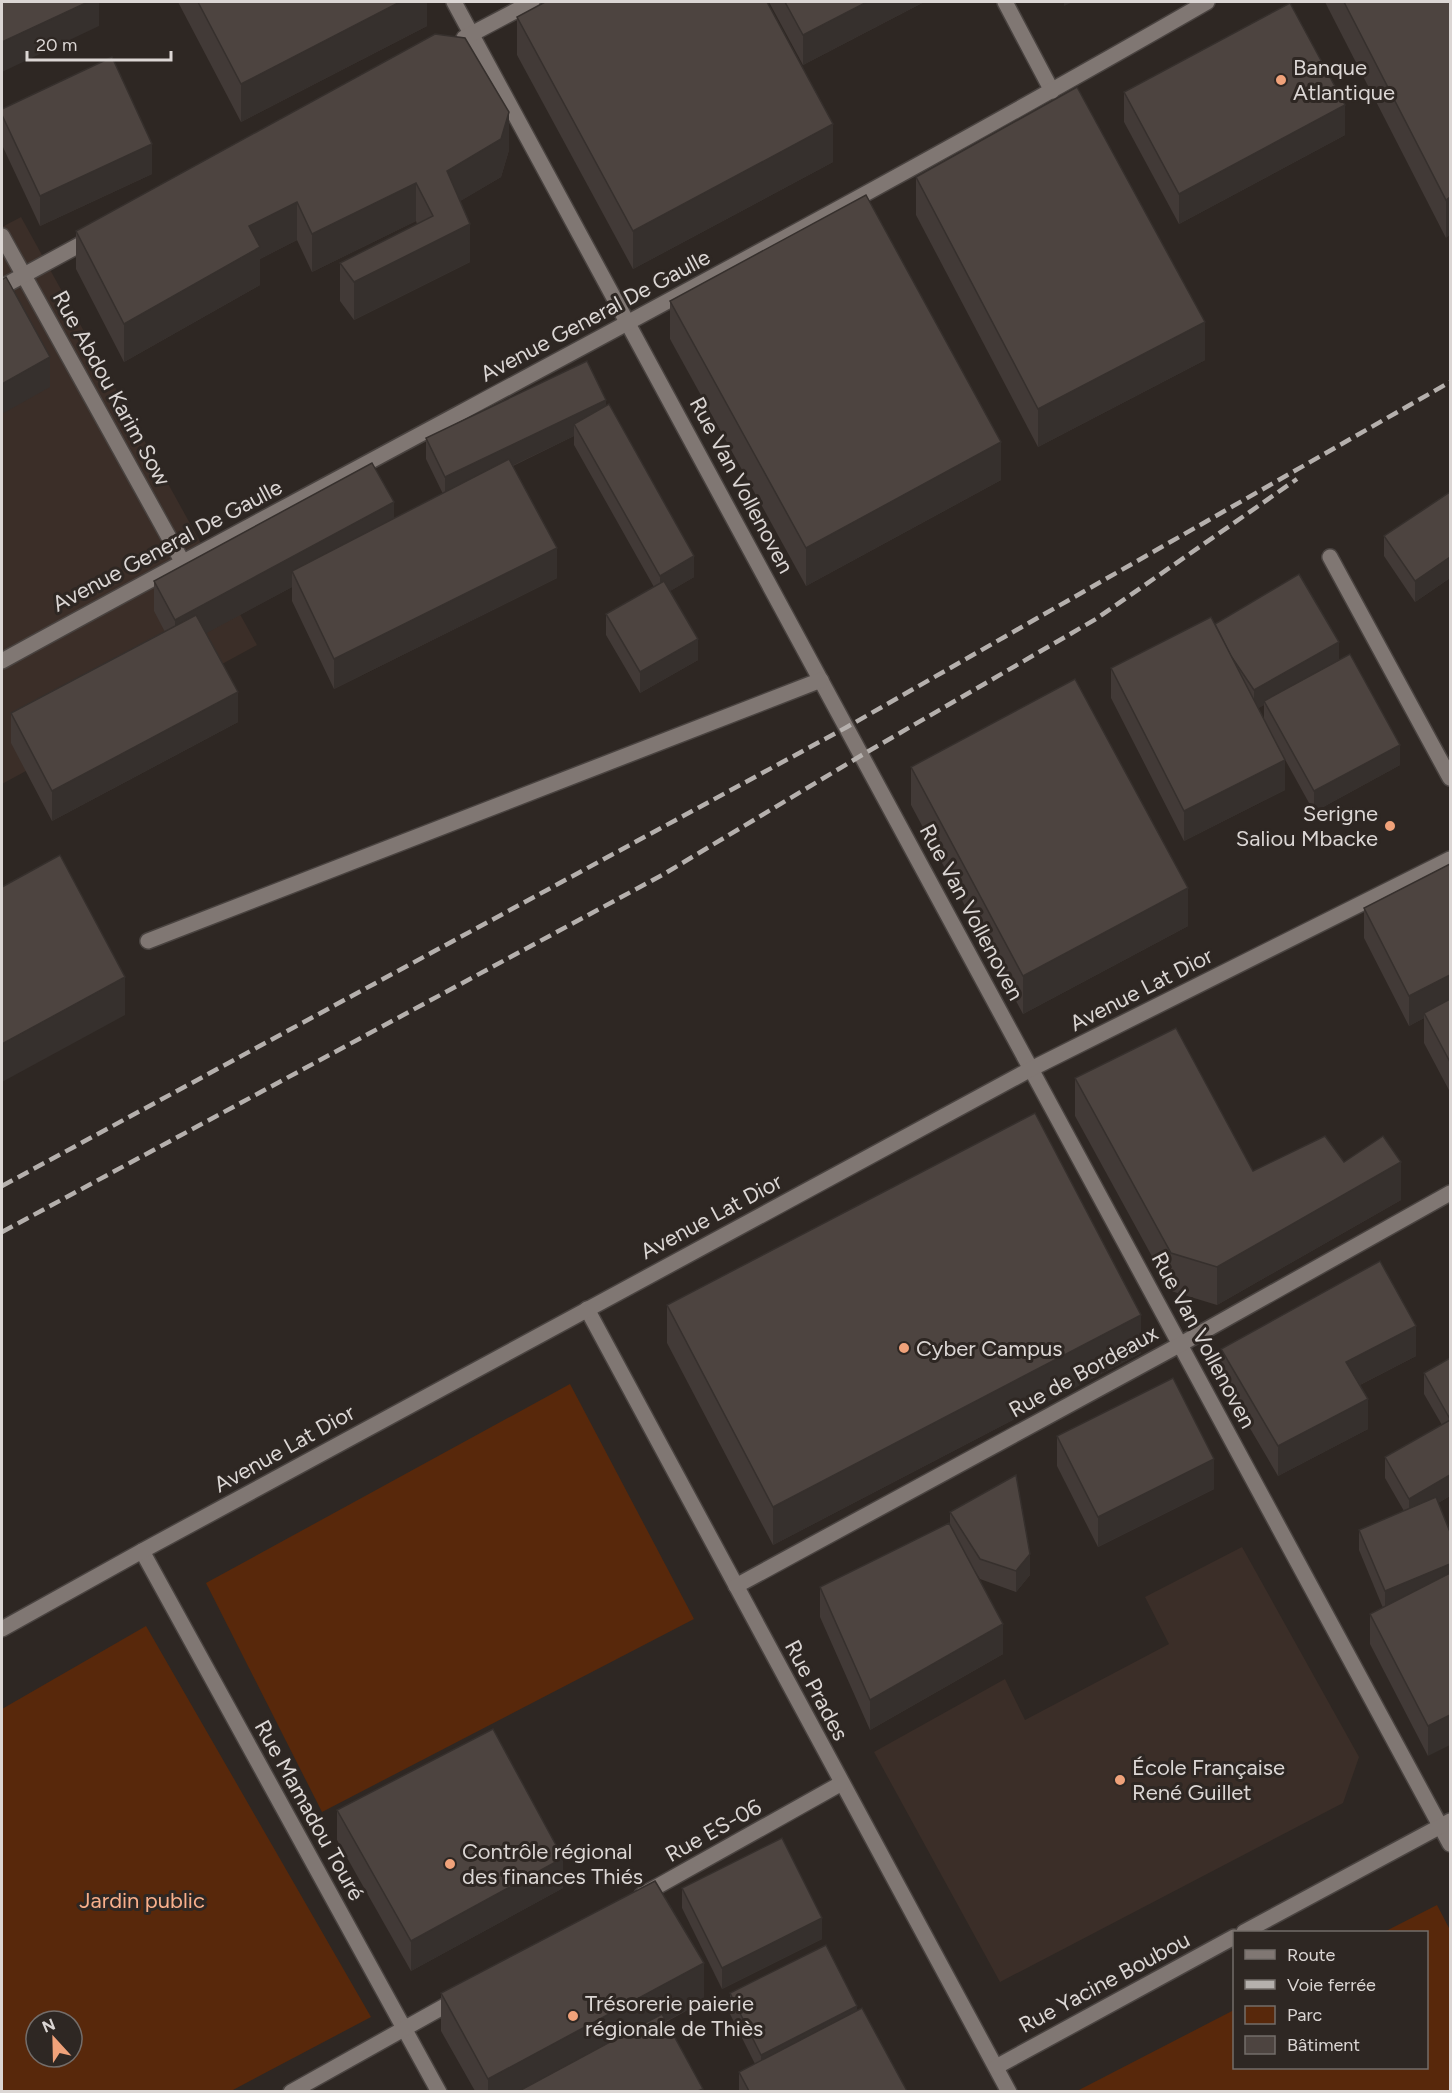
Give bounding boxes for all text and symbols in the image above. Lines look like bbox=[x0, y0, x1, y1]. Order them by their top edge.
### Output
scale bar bbox=[27, 24, 171, 62]
text: 20 m bbox=[36, 34, 77, 56]
place label: Banque Atlantique bbox=[1293, 54, 1395, 106]
marker: Banque Atlantique bbox=[1274, 73, 1288, 87]
street label: Avenue General De Gaulle bbox=[476, 243, 715, 388]
street label: Rue Abdou Karim Sow bbox=[47, 286, 177, 491]
street label: Rue Van Vollenoven bbox=[684, 392, 799, 578]
street label: Avenue General De Gaulle bbox=[48, 473, 287, 618]
place label: Serigne Saliou Mbacke bbox=[1236, 800, 1378, 852]
street label: Rue Van Vollenoven bbox=[914, 819, 1029, 1005]
marker: Serigne Saliou Mbacke bbox=[1383, 819, 1397, 833]
street label: Avenue Lat Dior bbox=[1065, 942, 1218, 1037]
street label: Avenue Lat Dior bbox=[636, 1167, 787, 1265]
street label: Rue Van Vollenoven bbox=[1146, 1247, 1261, 1433]
street label: Rue de Bordeaux bbox=[1004, 1319, 1163, 1424]
place label: Cyber Campus bbox=[916, 1335, 1063, 1362]
marker: Cyber Campus bbox=[897, 1341, 911, 1355]
street label: Avenue Lat Dior bbox=[209, 1398, 360, 1498]
street label: Rue Prades bbox=[779, 1635, 854, 1745]
street label: Rue Mamadou Touré bbox=[249, 1715, 370, 1905]
place label: École Française René Guillet bbox=[1132, 1754, 1285, 1806]
marker: École Française René Guillet bbox=[1113, 1773, 1127, 1787]
street label: Rue ES-06 bbox=[660, 1793, 766, 1868]
place label: Contrôle régional des finances Thiés bbox=[462, 1838, 643, 1890]
marker: Contrôle régional des finances Thiés bbox=[443, 1857, 457, 1871]
park label: Jardin public bbox=[79, 1887, 205, 1914]
street label: Rue Yacine Boubou bbox=[1014, 1926, 1194, 2039]
legend bbox=[1233, 1931, 1428, 2069]
text: Route bbox=[1287, 1944, 1336, 1966]
text: Voie ferrée bbox=[1287, 1974, 1376, 1996]
place label: Trésorerie paierie régionale de Thiès bbox=[585, 1990, 763, 2042]
text: Parc bbox=[1287, 2004, 1323, 2026]
north arrow bbox=[24, 2009, 84, 2069]
marker: Trésorerie paierie régionale de Thiès bbox=[566, 2009, 580, 2023]
text: N bbox=[39, 2014, 58, 2037]
text: Bâtiment bbox=[1287, 2034, 1360, 2056]

